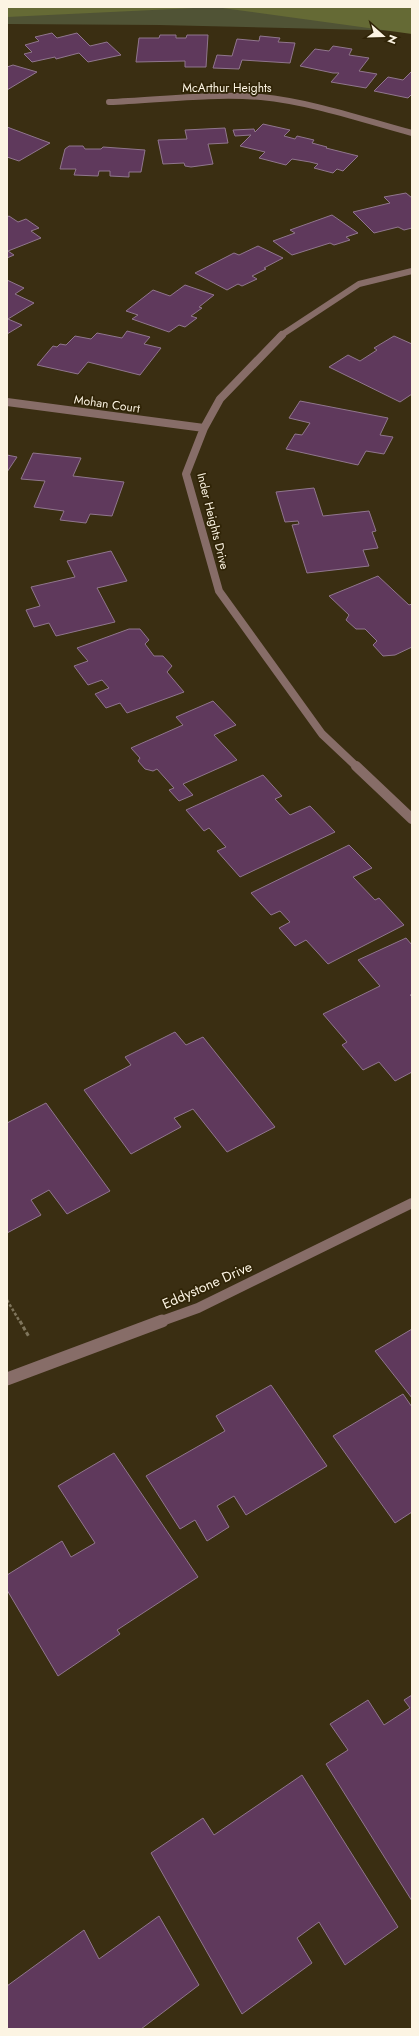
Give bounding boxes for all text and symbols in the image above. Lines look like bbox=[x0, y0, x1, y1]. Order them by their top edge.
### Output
north arrow bbox=[363, 16, 403, 56]
text: N bbox=[383, 33, 401, 46]
street label: McArthur Heights bbox=[182, 79, 272, 97]
street label: Mohan Court bbox=[73, 390, 141, 418]
street label: Inder Heights Drive bbox=[192, 471, 234, 571]
street label: Eddystone Drive bbox=[159, 1256, 255, 1314]

